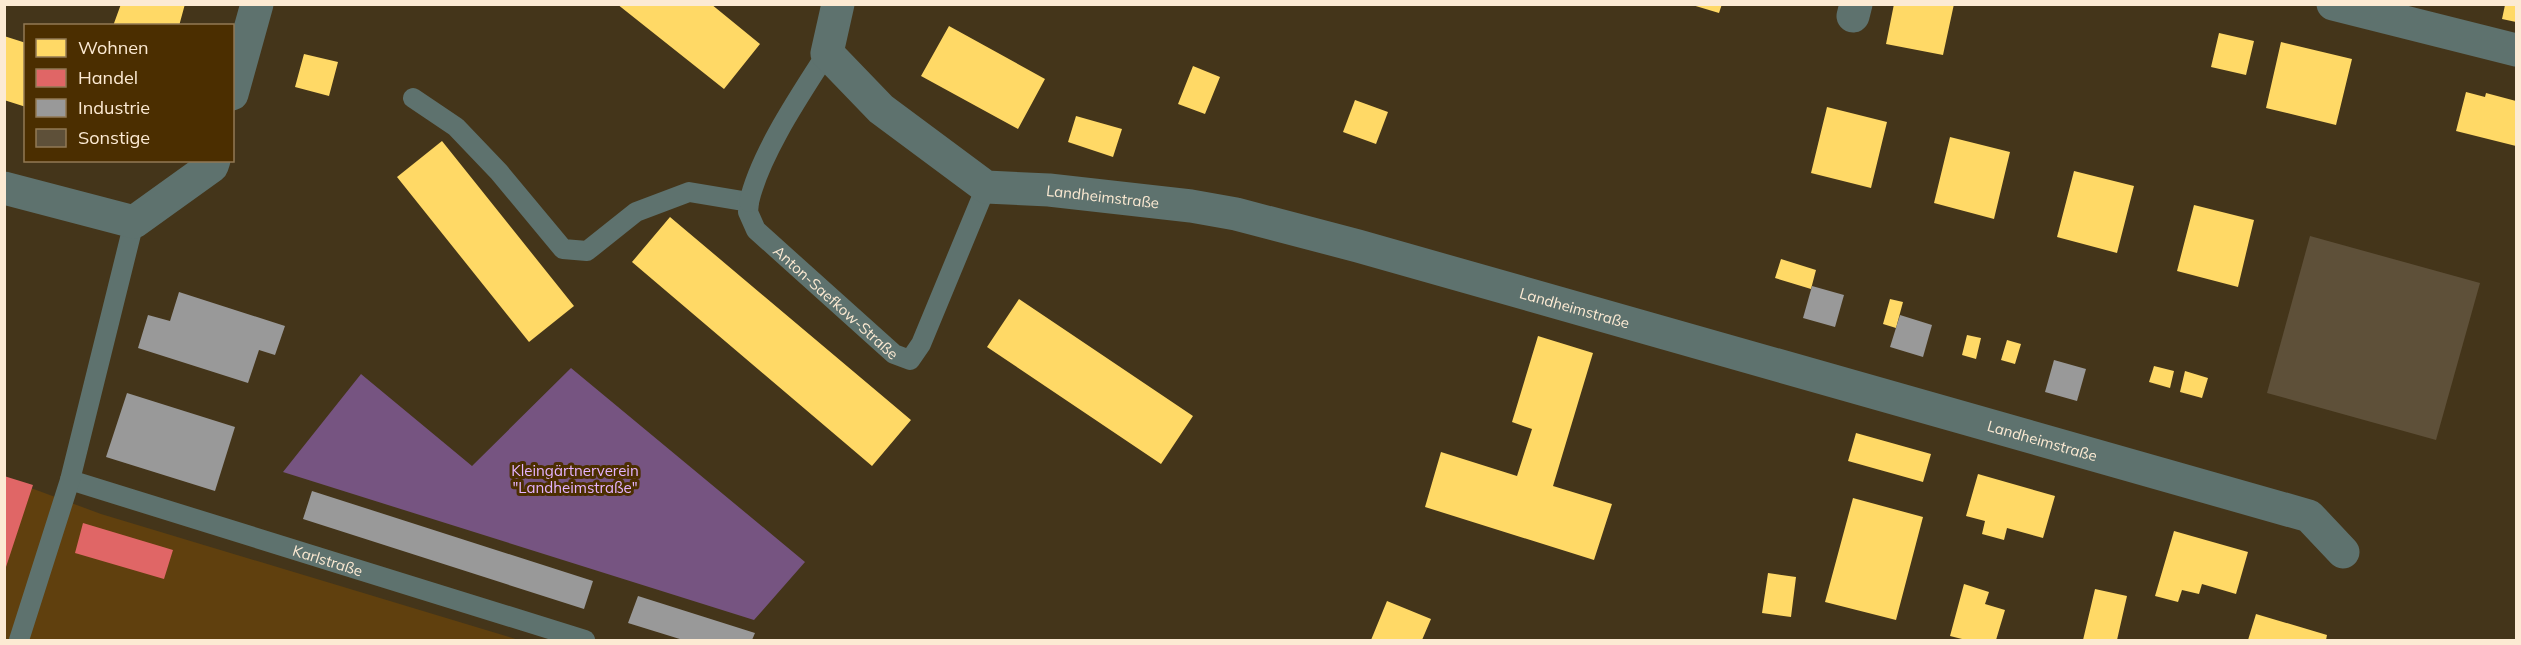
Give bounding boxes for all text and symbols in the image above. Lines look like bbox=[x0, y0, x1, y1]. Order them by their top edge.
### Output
legend bbox=[24, 24, 234, 162]
text: Wohnen bbox=[78, 36, 149, 59]
text: Handel bbox=[78, 66, 138, 89]
text: Industrie bbox=[78, 96, 150, 119]
text: Sonstige bbox=[78, 126, 150, 149]
street label: Landheimstraße bbox=[1045, 180, 1160, 212]
street label: Anton-Saefkow-Straße bbox=[770, 241, 903, 363]
street label: Landheimstraße bbox=[1518, 283, 1632, 332]
street label: Landheimstraße bbox=[1985, 416, 2100, 465]
park label: Kleingärtnerverein "Landheimstraße" bbox=[511, 461, 639, 497]
street label: Karlstraße bbox=[291, 540, 365, 580]

